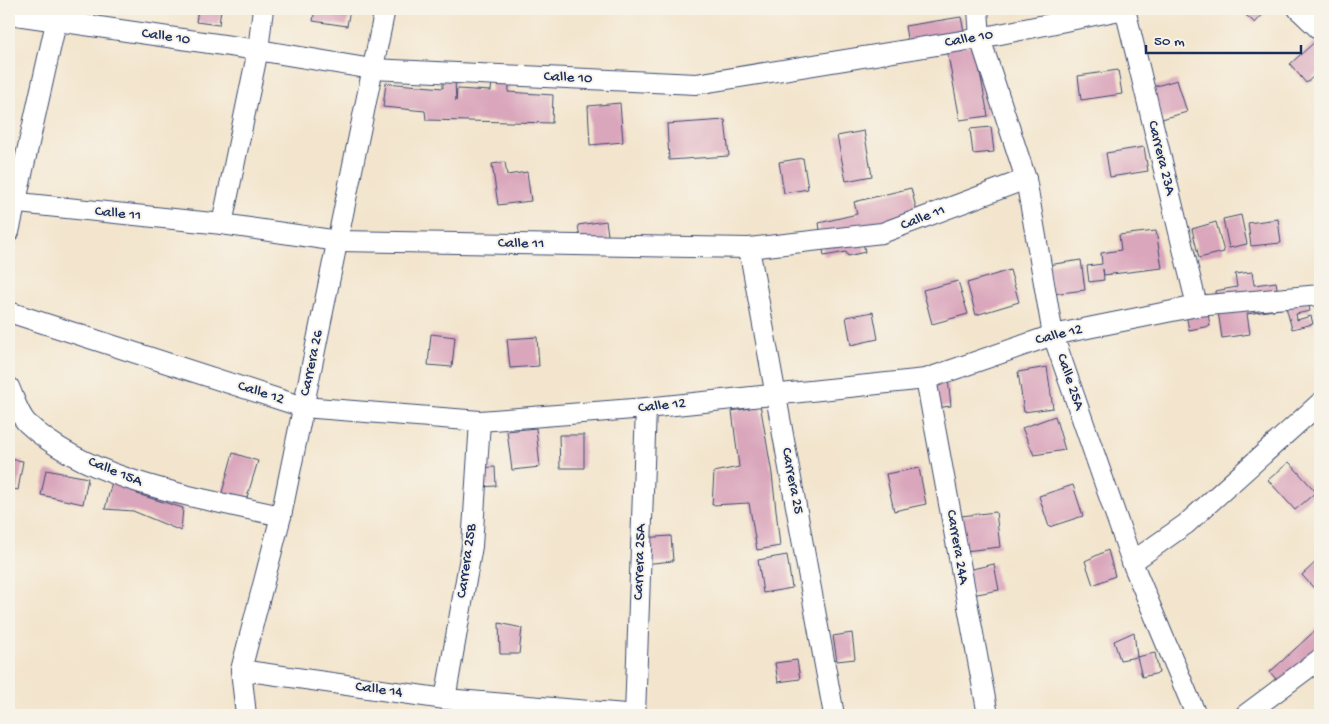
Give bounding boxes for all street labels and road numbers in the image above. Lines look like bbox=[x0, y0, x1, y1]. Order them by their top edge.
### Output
street label: Calle 10 bbox=[141, 25, 192, 49]
street label: Calle 10 bbox=[943, 26, 995, 52]
street label: Calle 10 bbox=[543, 68, 593, 88]
street label: Carrera 23A bbox=[1143, 119, 1179, 198]
street label: Calle 11 bbox=[898, 201, 948, 235]
street label: Calle 11 bbox=[94, 203, 142, 225]
street label: Calle 11 bbox=[498, 235, 544, 253]
street label: Calle 12 bbox=[1034, 320, 1084, 350]
street label: Carrera 26 bbox=[296, 328, 328, 398]
street label: Calle 25A bbox=[1052, 351, 1088, 414]
street label: Calle 12 bbox=[235, 377, 287, 409]
street label: Calle 12 bbox=[637, 395, 687, 417]
street label: Carrera 25 bbox=[777, 446, 807, 516]
street label: Calle 15A bbox=[85, 453, 146, 491]
street label: Carrera 24A bbox=[942, 508, 973, 587]
street label: Carrera 25B bbox=[453, 522, 481, 599]
street label: Carrera 25A bbox=[630, 523, 650, 600]
street label: Calle 14 bbox=[354, 678, 404, 702]

